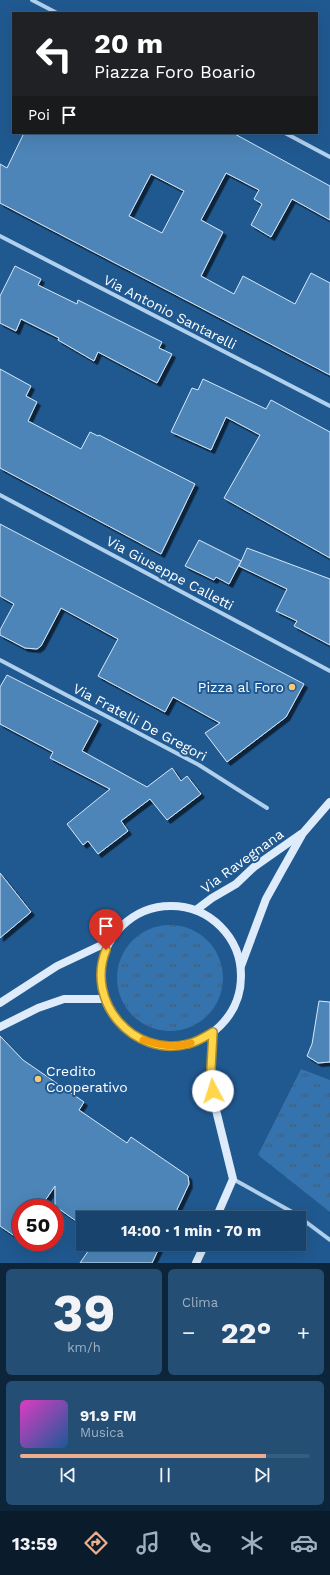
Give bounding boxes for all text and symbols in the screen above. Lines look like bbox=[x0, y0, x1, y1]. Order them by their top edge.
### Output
text: 20 m bbox=[94, 27, 163, 60]
icon: left bbox=[28, 28, 80, 80]
text: Piazza Foro Boario bbox=[94, 61, 256, 82]
icon: arrive bbox=[58, 104, 80, 126]
text: Poi bbox=[28, 106, 50, 124]
street label: Via Antonio Santarelli bbox=[101, 271, 239, 353]
street label: Via Giuseppe Calletti bbox=[104, 533, 236, 613]
place label: Pizza al Foro bbox=[198, 679, 284, 695]
street label: Via Fratelli De Gregori bbox=[70, 680, 210, 764]
marker: Pizza al Foro bbox=[287, 682, 297, 692]
street label: Via Ravegnana bbox=[198, 826, 286, 896]
pin bbox=[89, 909, 123, 950]
icon: arrive bbox=[95, 915, 117, 937]
place label: Credito Cooperativo bbox=[46, 1063, 128, 1095]
position arrow bbox=[192, 1070, 234, 1112]
marker: Credito Cooperativo bbox=[33, 1074, 43, 1084]
speed limit sign: 50 bbox=[12, 1199, 64, 1251]
text: 14:00 · 1 min · 70 m bbox=[121, 1222, 261, 1240]
text: 39 bbox=[53, 1283, 115, 1344]
text: Clima bbox=[182, 1295, 218, 1310]
text: 22° bbox=[221, 1315, 271, 1350]
text: − bbox=[182, 1320, 195, 1345]
text: + bbox=[297, 1320, 310, 1345]
text: km/h bbox=[67, 1340, 101, 1355]
text: 91.9 FM bbox=[80, 1407, 136, 1425]
text: Musica bbox=[80, 1425, 124, 1440]
icon: previous bbox=[57, 1464, 79, 1486]
icon: pause bbox=[154, 1464, 176, 1486]
icon: next bbox=[251, 1464, 273, 1486]
icon: directions bbox=[82, 1529, 110, 1557]
icon: music bbox=[134, 1529, 162, 1557]
icon: phone bbox=[186, 1529, 214, 1557]
icon: climate bbox=[238, 1529, 266, 1557]
icon: car bbox=[290, 1529, 318, 1557]
text: 13:59 bbox=[12, 1533, 57, 1554]

